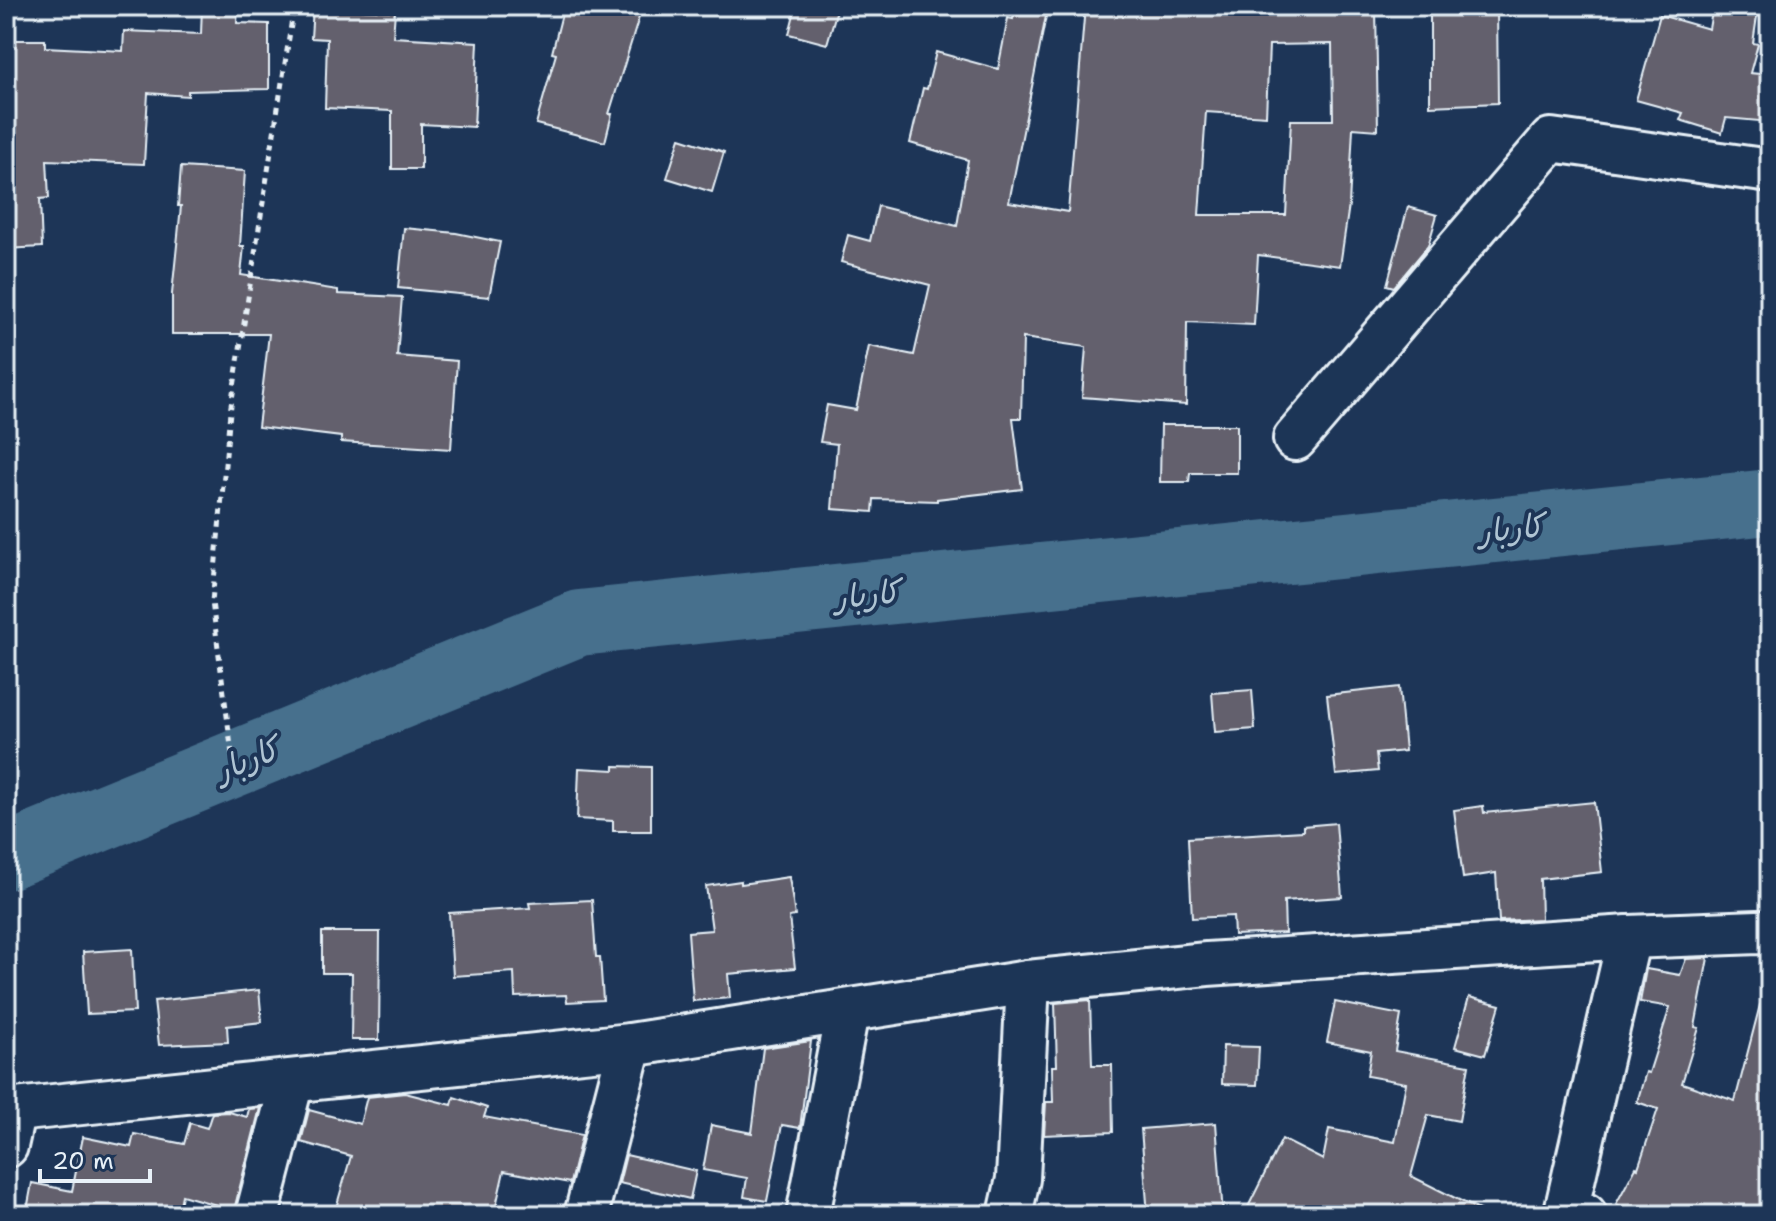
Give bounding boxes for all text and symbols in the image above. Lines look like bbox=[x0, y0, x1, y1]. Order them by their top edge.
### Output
water label: کاربار bbox=[1472, 503, 1551, 553]
water label: کاربار bbox=[828, 569, 907, 619]
water label: کاربار bbox=[205, 725, 290, 793]
scale bar bbox=[40, 1133, 150, 1183]
text: 20 m bbox=[52, 1145, 114, 1177]

